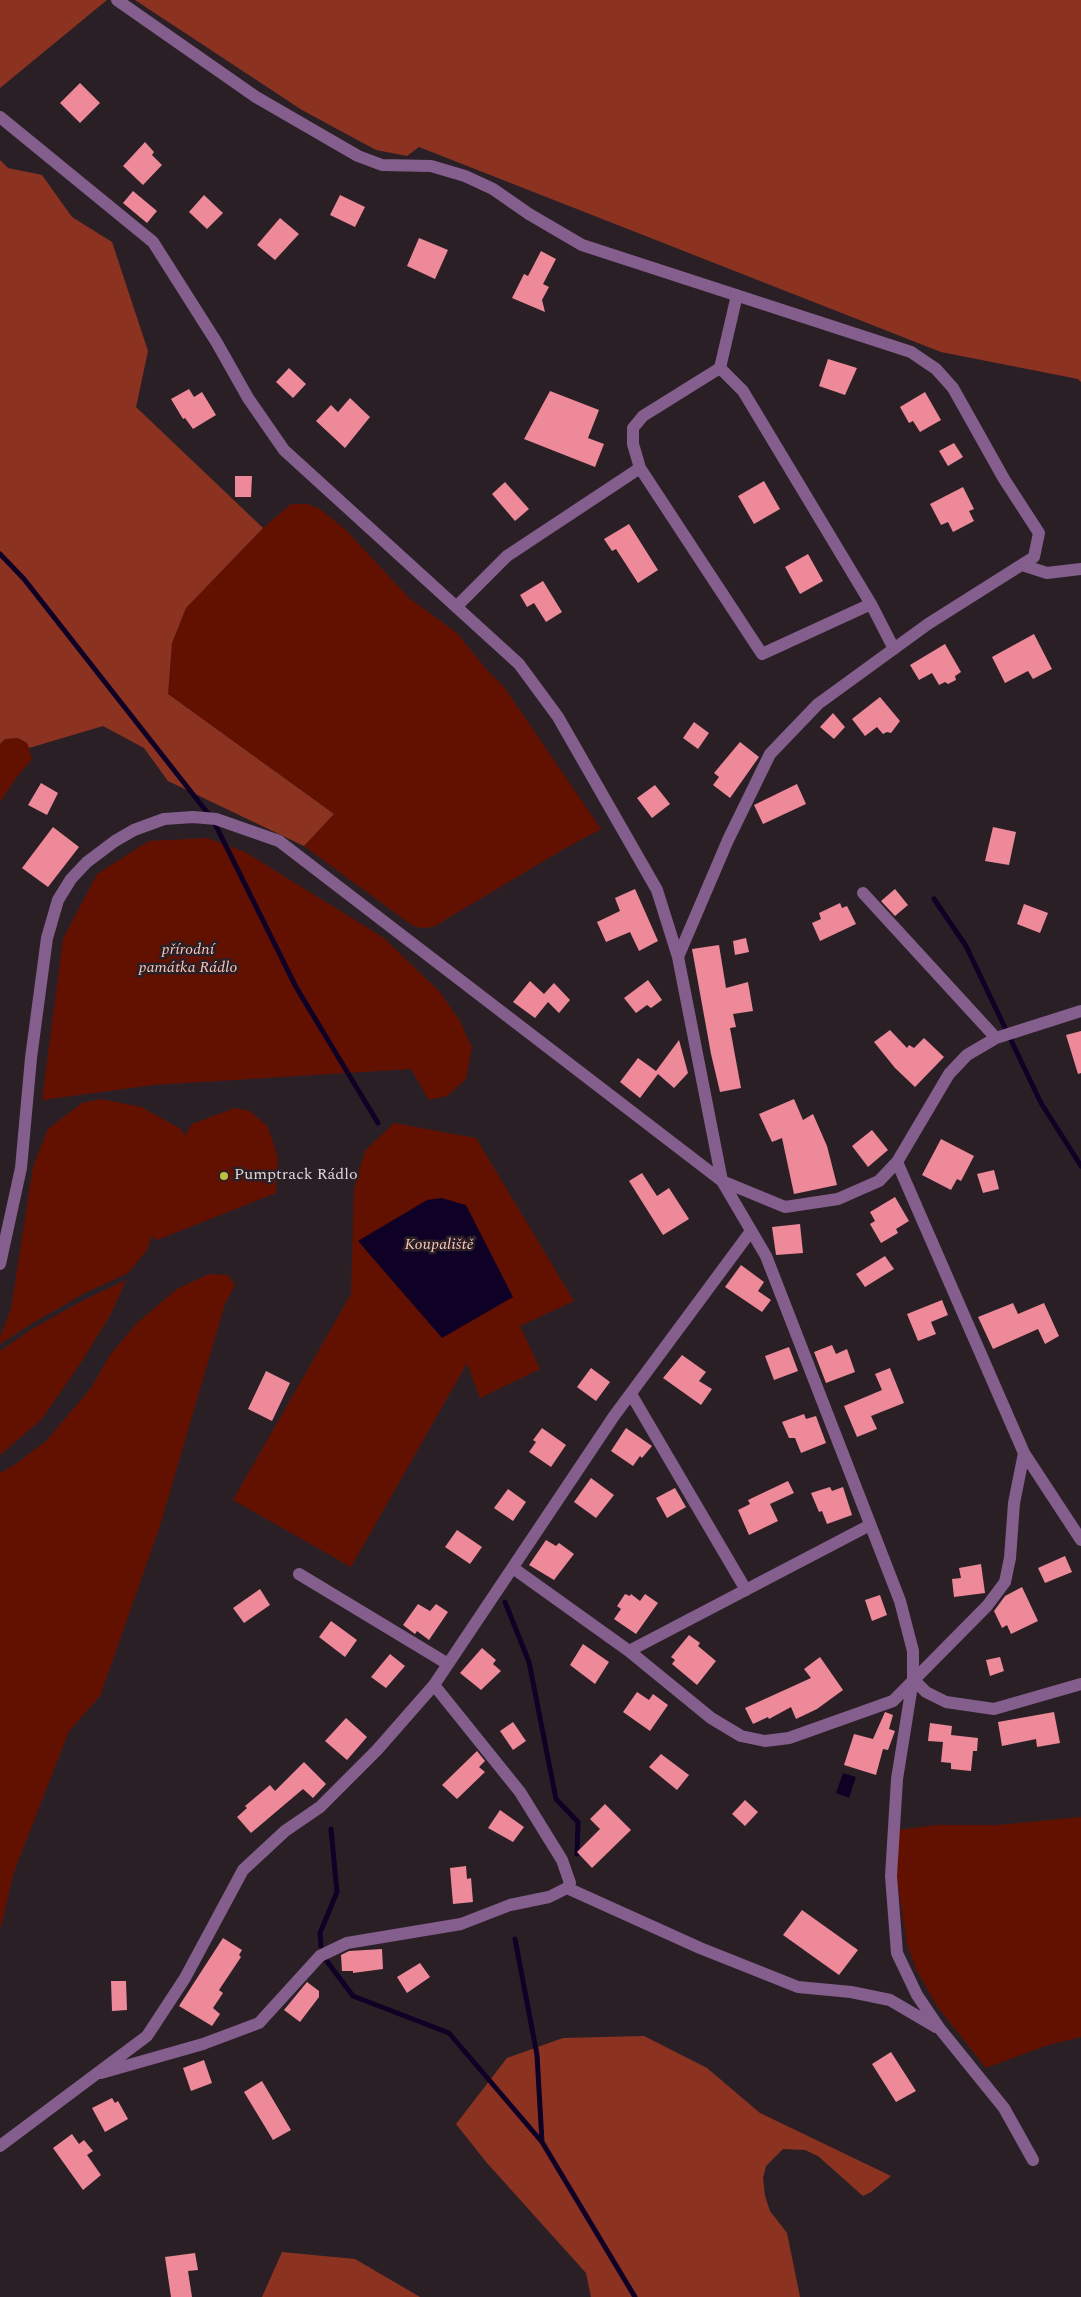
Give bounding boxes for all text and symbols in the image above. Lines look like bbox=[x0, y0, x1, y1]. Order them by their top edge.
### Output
park label: přírodní památka Rádlo bbox=[139, 941, 237, 979]
place label: Pumptrack Rádlo bbox=[234, 1166, 358, 1186]
marker: Pumptrack Rádlo bbox=[218, 1170, 230, 1182]
park label: Koupaliště bbox=[405, 1236, 473, 1256]

